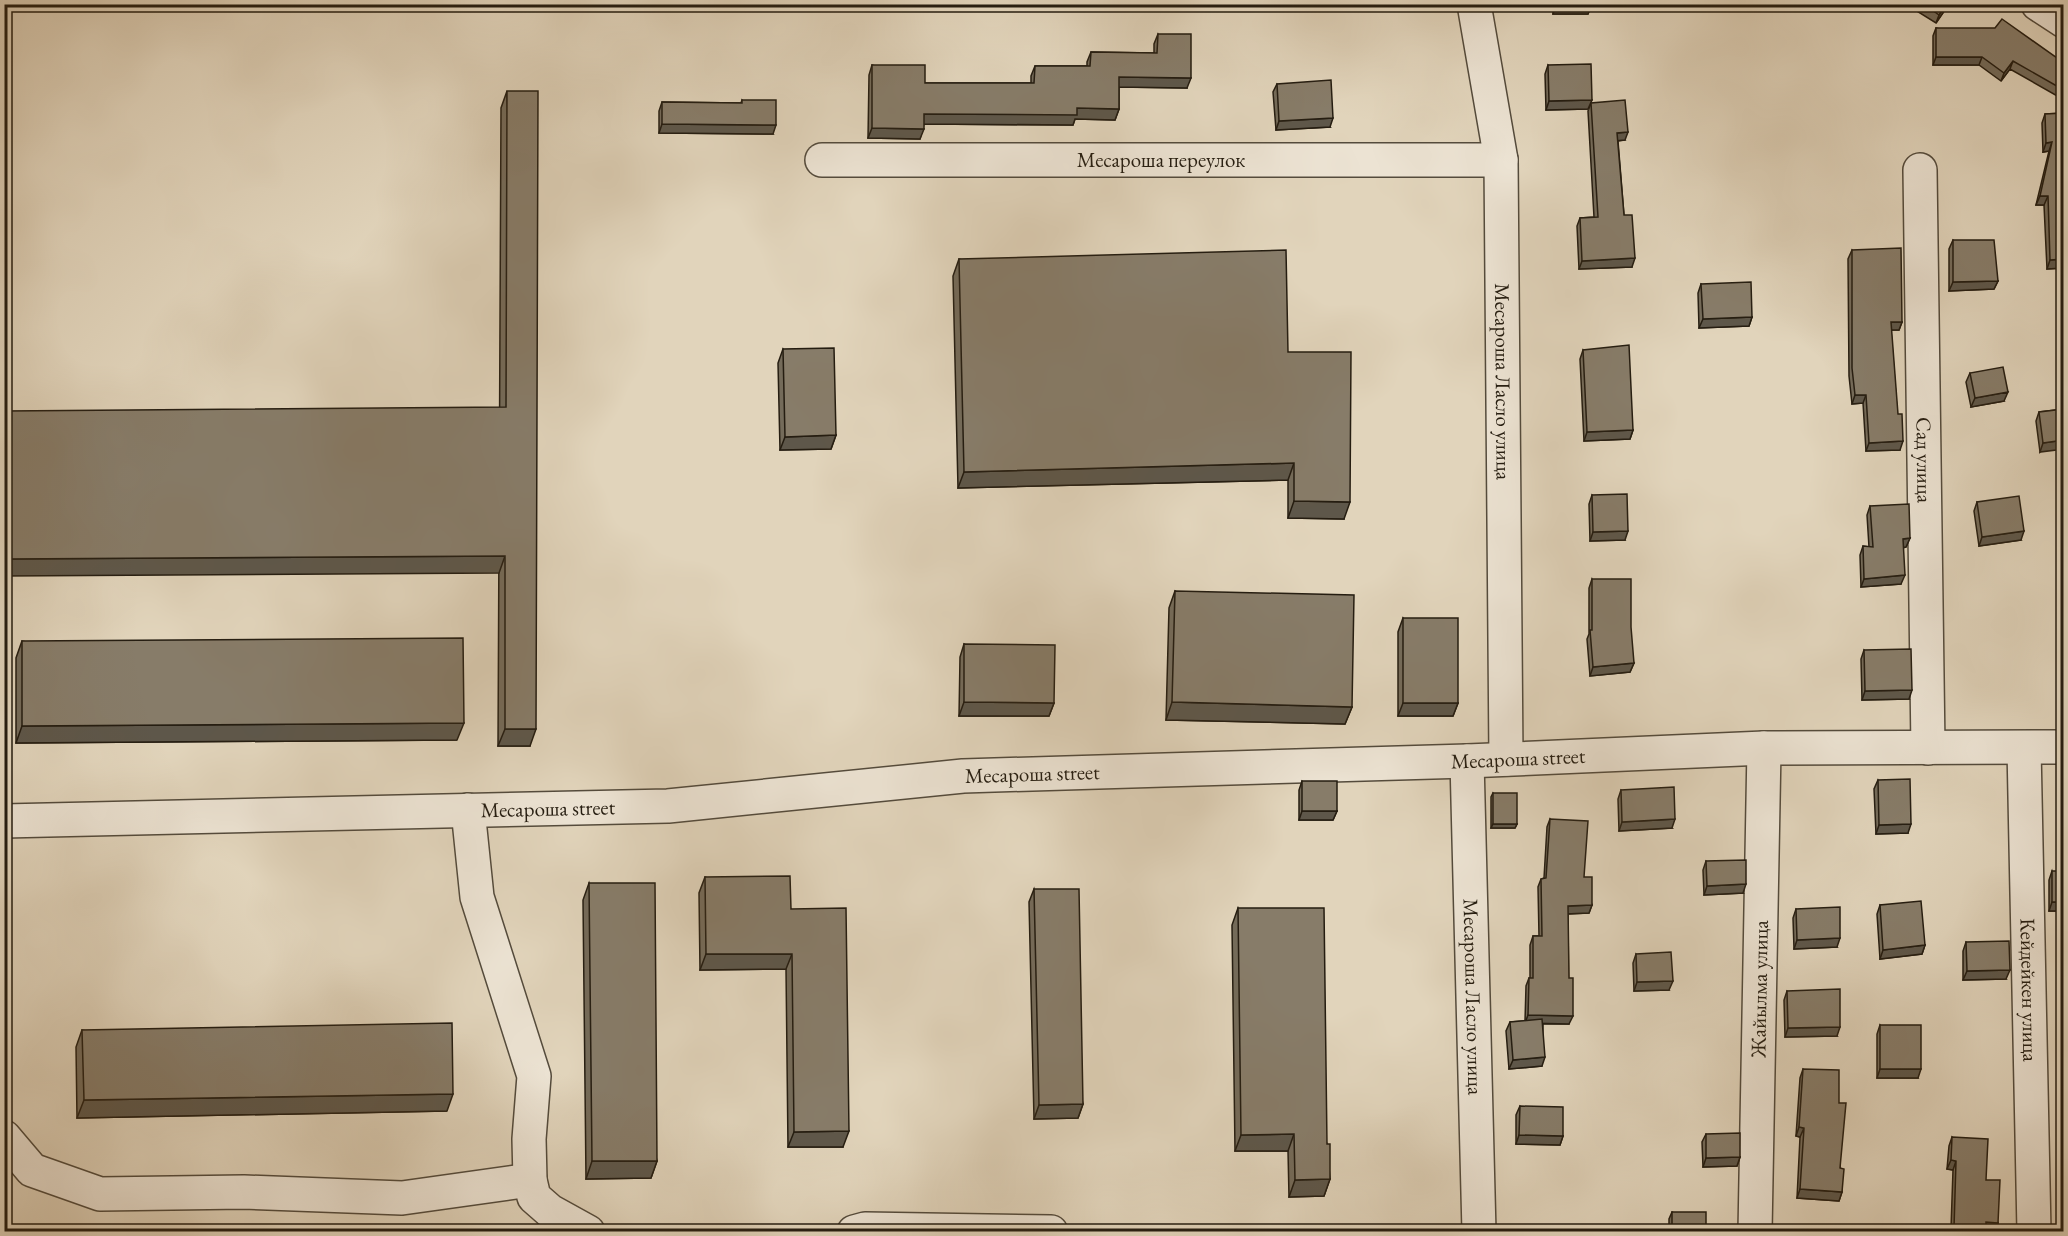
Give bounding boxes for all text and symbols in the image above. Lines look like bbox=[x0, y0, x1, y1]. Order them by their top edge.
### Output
street label: Месароша переулок bbox=[1077, 146, 1245, 173]
street label: Месароша Ласло улица bbox=[1489, 283, 1518, 481]
street label: Сад улица bbox=[1910, 417, 1939, 504]
street label: Месароша street bbox=[1450, 742, 1586, 774]
street label: Месароша street bbox=[964, 758, 1100, 789]
street label: Месароша street bbox=[480, 793, 616, 823]
street label: Месароша Ласло улица bbox=[1458, 898, 1490, 1096]
street label: Кейдейкен улица bbox=[2015, 918, 2044, 1063]
street label: Жайылма улица bbox=[1744, 919, 1774, 1059]

